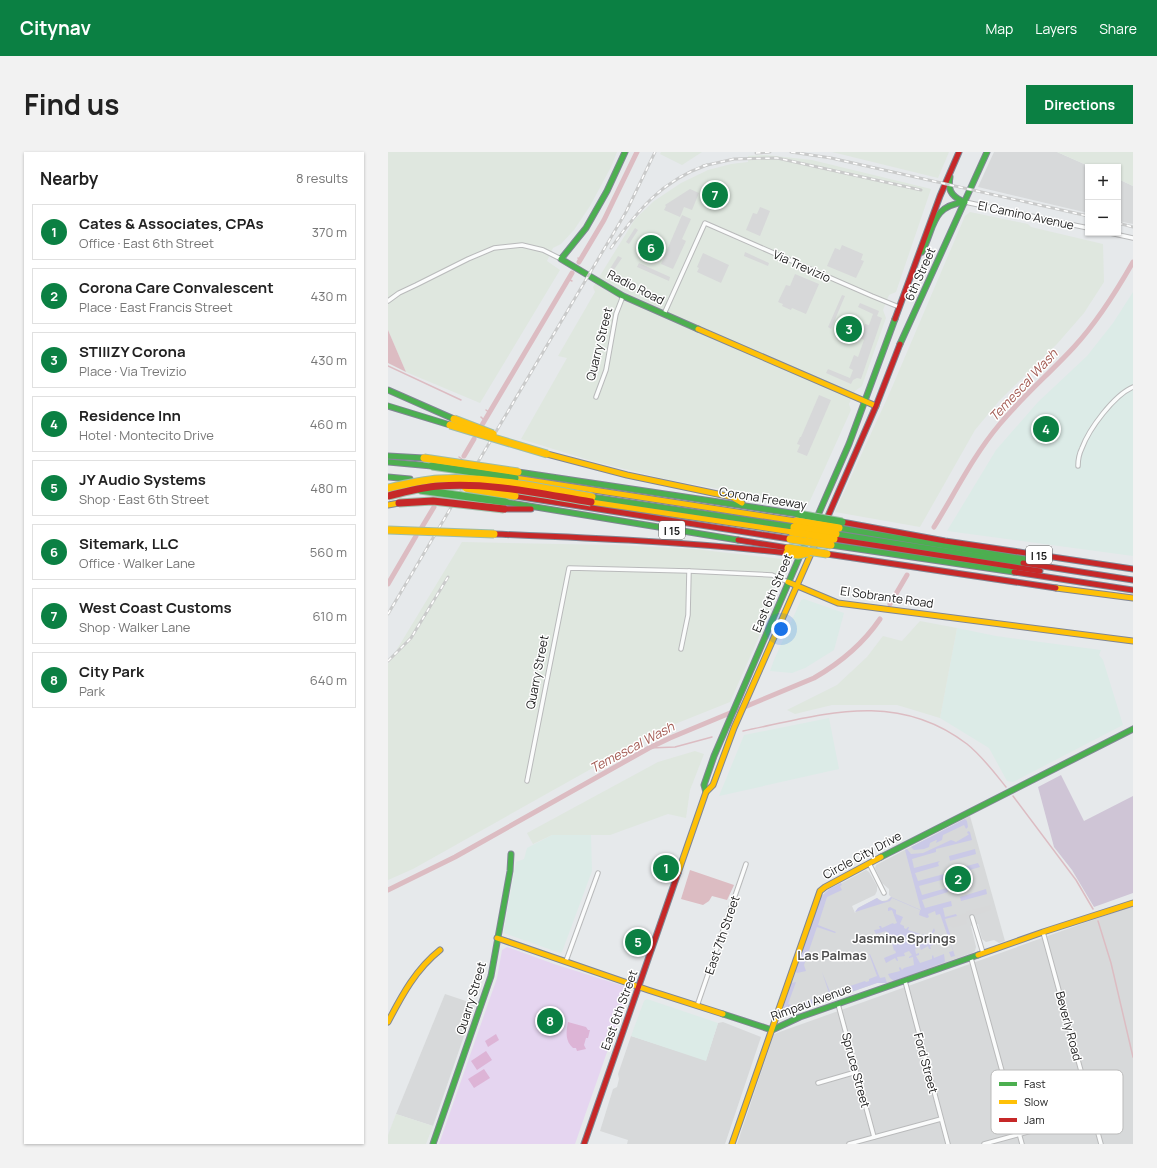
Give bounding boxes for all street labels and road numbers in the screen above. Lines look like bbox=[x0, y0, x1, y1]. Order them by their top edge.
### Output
street label: El Camino Avenue bbox=[976, 197, 1076, 233]
street label: 6th Street bbox=[901, 244, 939, 304]
street label: Via Trevizio bbox=[770, 246, 834, 286]
street label: Radio Road bbox=[604, 265, 668, 309]
street label: Quarry Street bbox=[582, 305, 616, 382]
street label: Corona Freeway bbox=[718, 483, 809, 513]
road number: I 15 bbox=[659, 521, 685, 539]
road number: I 15 bbox=[1026, 546, 1052, 564]
street label: East 6th Street bbox=[748, 551, 796, 635]
street label: El Sobrante Road bbox=[839, 582, 935, 612]
street label: Quarry Street bbox=[521, 633, 553, 710]
street label: Circle City Drive bbox=[820, 827, 904, 883]
street label: East 7th Street bbox=[701, 893, 744, 977]
street label: Quarry Street bbox=[452, 959, 490, 1036]
street label: East 6th Street bbox=[597, 967, 641, 1052]
street label: Rimpau Avenue bbox=[768, 979, 854, 1025]
street label: Beverly Road bbox=[1052, 989, 1086, 1063]
street label: Spruce Street bbox=[838, 1031, 874, 1110]
street label: Ford Street bbox=[910, 1031, 942, 1095]

